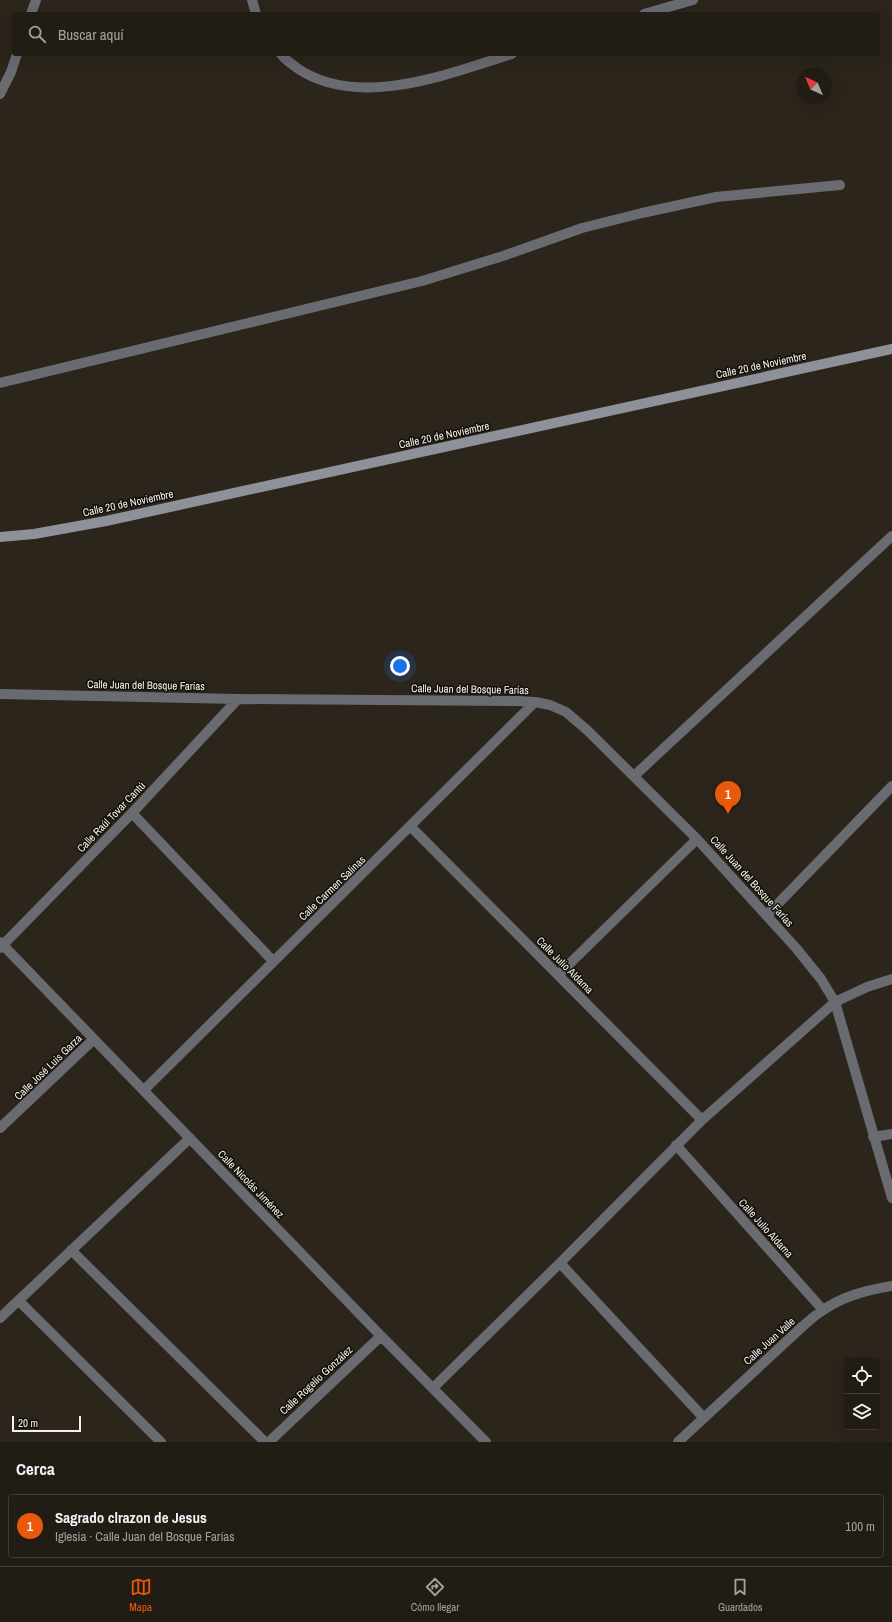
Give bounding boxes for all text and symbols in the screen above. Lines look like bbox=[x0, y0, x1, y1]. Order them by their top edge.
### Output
search box bbox=[12, 12, 880, 56]
icon: search bbox=[26, 23, 48, 45]
text: Buscar aquí bbox=[58, 24, 124, 45]
north arrow bbox=[796, 68, 832, 104]
street label: Calle 20 de Noviembre bbox=[714, 349, 808, 381]
street label: Calle 20 de Noviembre bbox=[397, 419, 491, 451]
street label: Calle 20 de Noviembre bbox=[81, 487, 175, 519]
your location bbox=[390, 656, 410, 676]
street label: Calle Juan del Bosque Farías bbox=[87, 677, 206, 693]
street label: Calle Juan del Bosque Farías bbox=[411, 681, 530, 697]
street label: Calle Raúl Tovar Cantú bbox=[74, 779, 148, 855]
pin: 1 bbox=[715, 781, 741, 814]
street label: Calle Juan del Bosque Farías bbox=[707, 833, 797, 930]
street label: Calle Carmen Salinas bbox=[296, 852, 369, 924]
street label: Calle Julio Aldama bbox=[534, 934, 596, 996]
street label: Calle José Luis Garza bbox=[11, 1031, 85, 1103]
street label: Calle Nicolás Jiménez bbox=[215, 1147, 288, 1221]
street label: Calle Julio Aldama bbox=[736, 1196, 796, 1260]
street label: Calle Juan Valle bbox=[740, 1314, 798, 1368]
street label: Calle Rogelio González bbox=[277, 1342, 356, 1417]
map controls bbox=[844, 1358, 880, 1430]
button: locate bbox=[844, 1358, 880, 1394]
button: layers bbox=[844, 1394, 880, 1430]
scale bar bbox=[12, 1414, 81, 1433]
text: 20 m bbox=[18, 1416, 38, 1430]
text: Cerca bbox=[16, 1457, 55, 1480]
text: Sagrado clrazon de Jesus bbox=[55, 1507, 207, 1528]
text: 1 bbox=[27, 1518, 33, 1535]
text: 100 m bbox=[845, 1518, 875, 1535]
text: Iglesia · Calle Juan del Bosque Farías bbox=[55, 1528, 235, 1545]
tab: Mapa bbox=[129, 1576, 152, 1614]
tab: Cómo llegar bbox=[411, 1576, 459, 1614]
tab: Guardados bbox=[718, 1576, 763, 1614]

